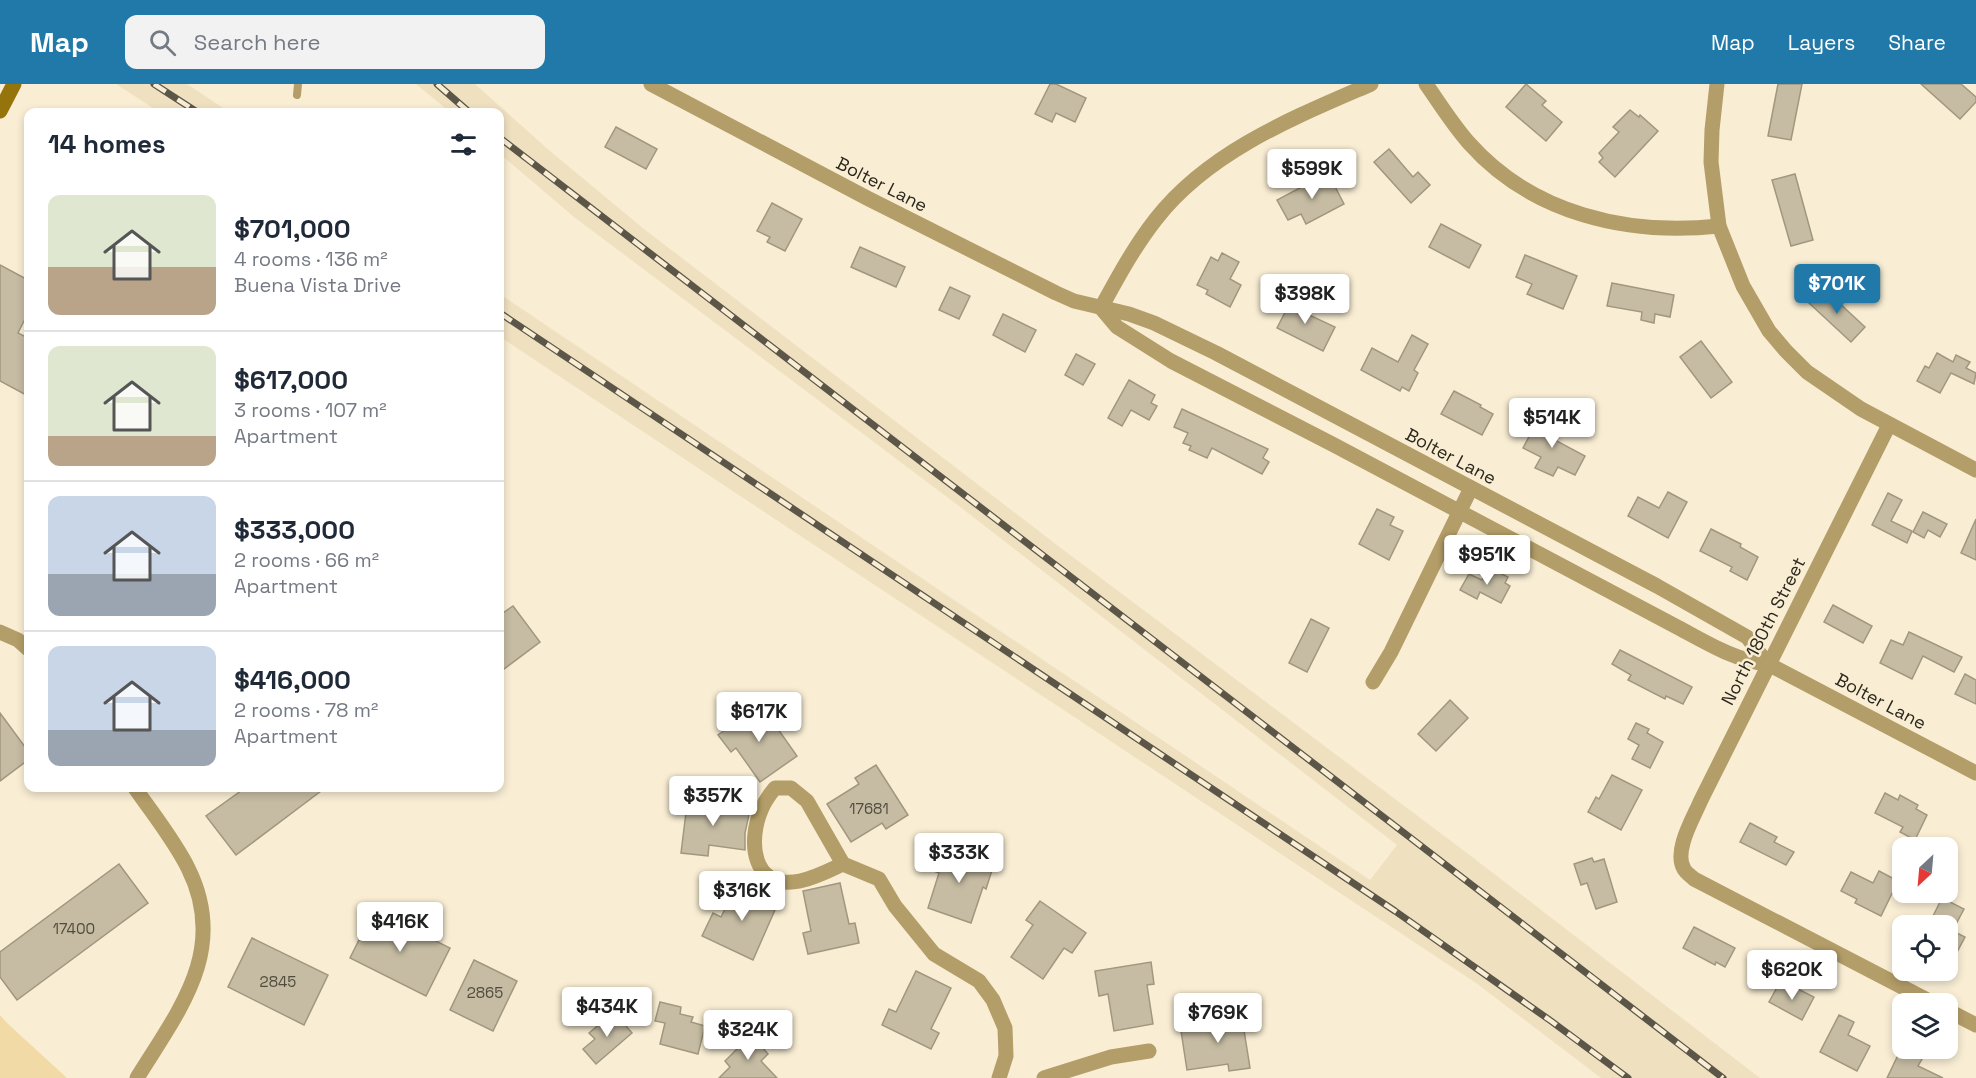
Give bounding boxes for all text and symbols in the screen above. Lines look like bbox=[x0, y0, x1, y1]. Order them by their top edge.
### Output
search box bbox=[125, 15, 545, 69]
text: Map bbox=[30, 24, 89, 60]
icon: search bbox=[146, 26, 179, 59]
text: Search here bbox=[194, 28, 321, 56]
text: Map bbox=[1711, 29, 1755, 56]
text: Layers bbox=[1788, 29, 1855, 56]
text: Share bbox=[1888, 29, 1946, 56]
text: 14 homes bbox=[48, 127, 166, 161]
icon: filters bbox=[447, 128, 480, 161]
pin: $599K bbox=[1270, 149, 1354, 200]
street label: Bolter Lane bbox=[833, 151, 931, 217]
text: $599K bbox=[1281, 155, 1343, 181]
text: $701,000 bbox=[234, 212, 351, 246]
icon: home bbox=[96, 219, 168, 291]
text: 4 rooms · 136 m² bbox=[234, 246, 388, 272]
pin: $701K bbox=[1795, 264, 1879, 315]
text: $701K bbox=[1808, 270, 1866, 296]
text: Buena Vista Drive bbox=[234, 272, 401, 298]
pin: $398K bbox=[1263, 274, 1347, 325]
text: $398K bbox=[1274, 280, 1336, 306]
text: $617,000 bbox=[234, 363, 348, 397]
icon: home bbox=[96, 370, 168, 442]
text: 3 rooms · 107 m² bbox=[234, 397, 387, 423]
pin: $514K bbox=[1510, 398, 1594, 449]
text: $514K bbox=[1523, 404, 1581, 430]
text: Apartment bbox=[234, 423, 338, 449]
street label: Bolter Lane bbox=[1402, 423, 1500, 489]
text: $333,000 bbox=[234, 513, 355, 547]
icon: home bbox=[96, 520, 168, 592]
pin: $951K bbox=[1445, 535, 1529, 586]
text: $951K bbox=[1458, 541, 1516, 567]
text: 2 rooms · 66 m² bbox=[234, 547, 379, 573]
street label: North 180th Street bbox=[1716, 553, 1810, 709]
text: Apartment bbox=[234, 573, 338, 599]
text: $416,000 bbox=[234, 663, 351, 697]
street label: Bolter Lane bbox=[1832, 668, 1930, 734]
icon: home bbox=[96, 670, 168, 742]
pin: $617K bbox=[717, 692, 801, 743]
text: 2 rooms · 78 m² bbox=[234, 697, 378, 723]
text: $617K bbox=[730, 698, 788, 724]
text: Apartment bbox=[234, 723, 338, 749]
pin: $357K bbox=[671, 776, 755, 827]
text: $357K bbox=[683, 782, 743, 808]
house number: 17681 bbox=[849, 799, 889, 818]
pin: $333K bbox=[917, 833, 1001, 884]
north arrow bbox=[1892, 837, 1958, 903]
map controls bbox=[1892, 837, 1958, 1059]
text: $333K bbox=[928, 839, 990, 865]
pin: $316K bbox=[700, 871, 784, 922]
text: $316K bbox=[713, 877, 771, 903]
pin: $416K bbox=[358, 902, 442, 953]
text: $416K bbox=[371, 908, 429, 934]
button: locate bbox=[1892, 915, 1958, 981]
house number: 17400 bbox=[53, 919, 95, 938]
pin: $620K bbox=[1750, 950, 1834, 1001]
text: $620K bbox=[1761, 956, 1823, 982]
house number: 2845 bbox=[260, 972, 296, 991]
house number: 2865 bbox=[467, 983, 503, 1002]
pin: $434K bbox=[565, 987, 649, 1038]
text: $434K bbox=[576, 993, 638, 1019]
pin: $769K bbox=[1176, 993, 1260, 1044]
button: layers bbox=[1892, 993, 1958, 1059]
text: $769K bbox=[1188, 999, 1248, 1025]
pin: $324K bbox=[706, 1010, 790, 1061]
text: $324K bbox=[717, 1016, 779, 1042]

